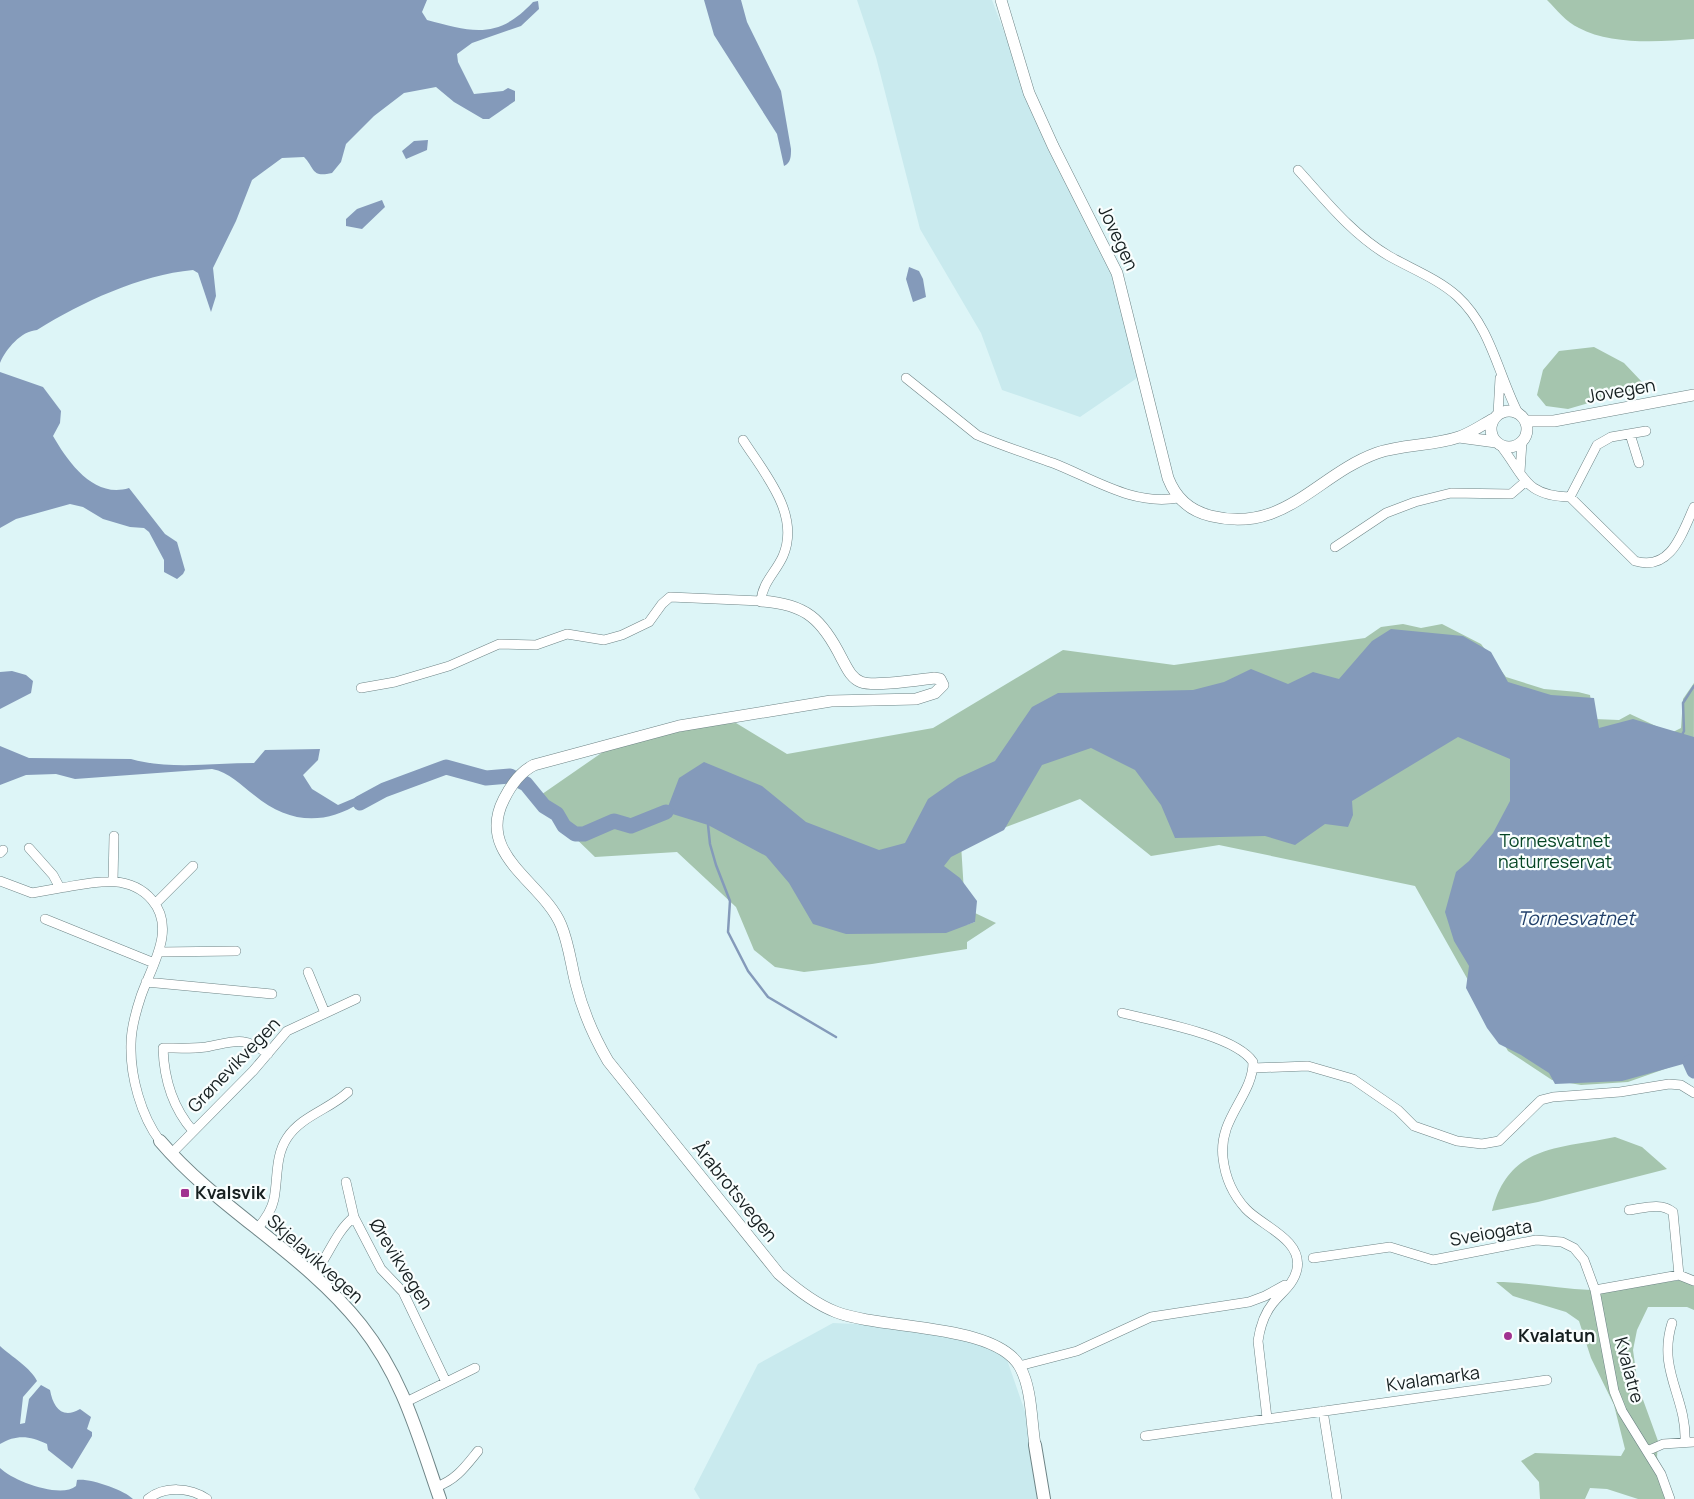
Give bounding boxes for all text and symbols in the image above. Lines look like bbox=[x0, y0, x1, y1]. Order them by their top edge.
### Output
street label: Jovegen bbox=[1093, 201, 1144, 274]
street label: Jovegen bbox=[1584, 372, 1657, 408]
park label: Tornesvatnet naturreservat bbox=[1498, 828, 1612, 873]
water label: Tornesvatnet bbox=[1517, 905, 1637, 931]
street label: Grønevikvegen bbox=[182, 1012, 285, 1117]
street label: Årabrotsvegen bbox=[688, 1136, 784, 1246]
place label: Kvalsvik bbox=[195, 1180, 267, 1204]
marker: Kvalsvik bbox=[179, 1187, 191, 1199]
street label: Skjelavikvegen bbox=[262, 1208, 369, 1308]
street label: Sveiogata bbox=[1448, 1213, 1534, 1251]
street label: Ørevikvegen bbox=[364, 1214, 439, 1313]
place label: Kvalatun bbox=[1518, 1323, 1595, 1347]
marker: Kvalatun bbox=[1502, 1330, 1514, 1342]
street label: Kvalatre bbox=[1610, 1334, 1650, 1405]
street label: Kvalamarka bbox=[1385, 1360, 1481, 1396]

